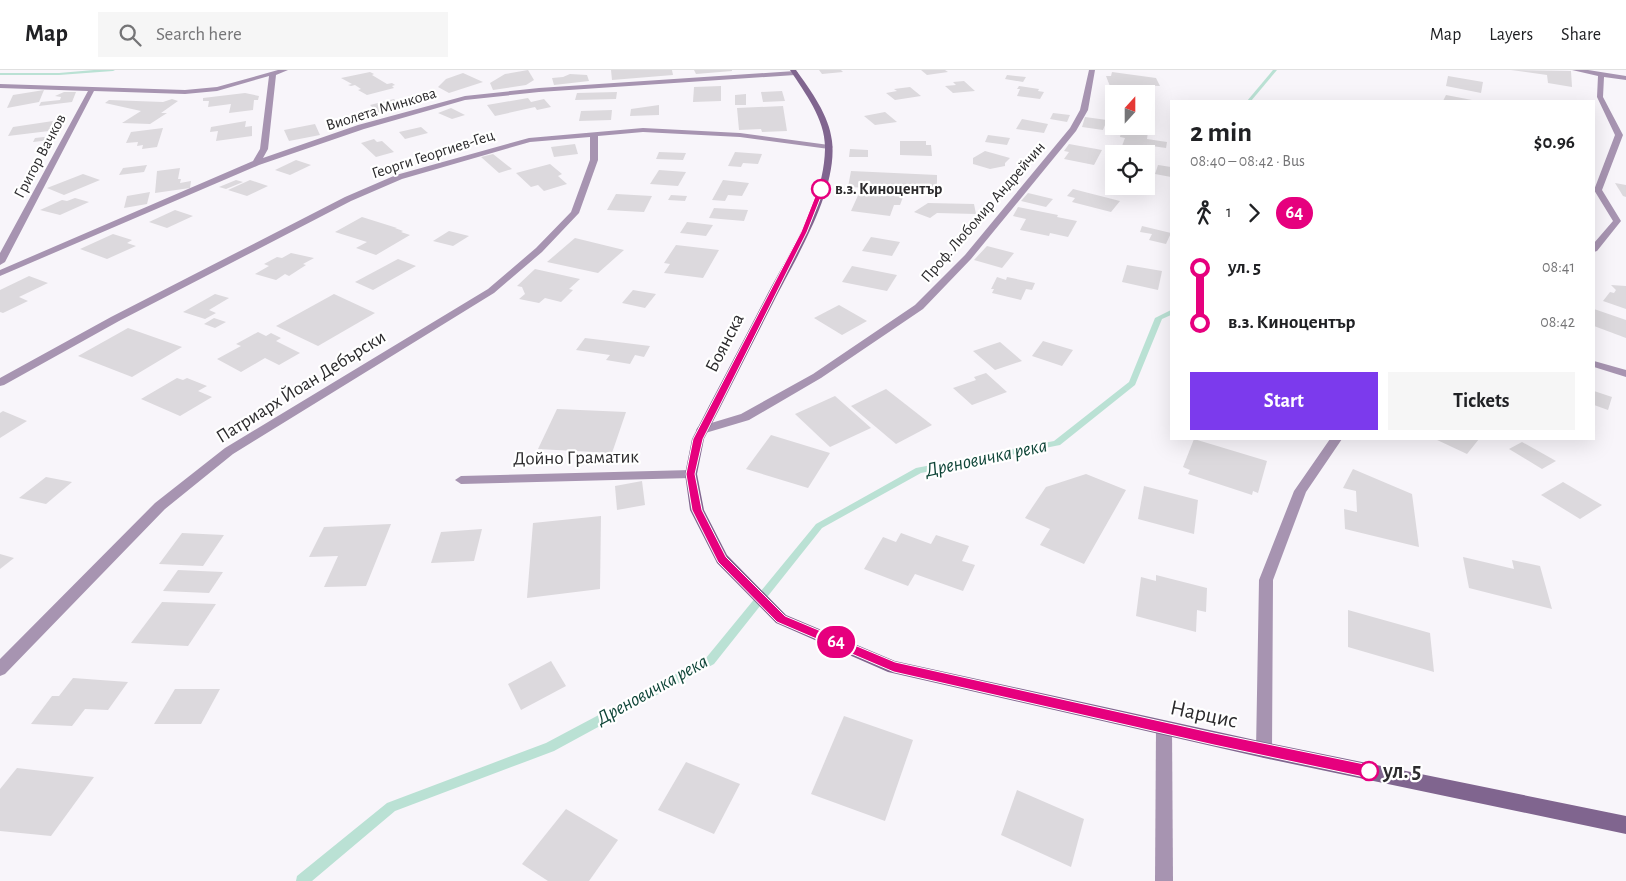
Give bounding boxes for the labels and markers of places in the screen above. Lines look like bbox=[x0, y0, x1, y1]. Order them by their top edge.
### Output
marker: в.з. Киноцентър bbox=[811, 179, 831, 199]
place label: в.з. Киноцентър bbox=[835, 181, 942, 197]
place label: ул. 5 bbox=[1382, 760, 1421, 783]
marker: ул. 5 bbox=[1359, 761, 1379, 781]

